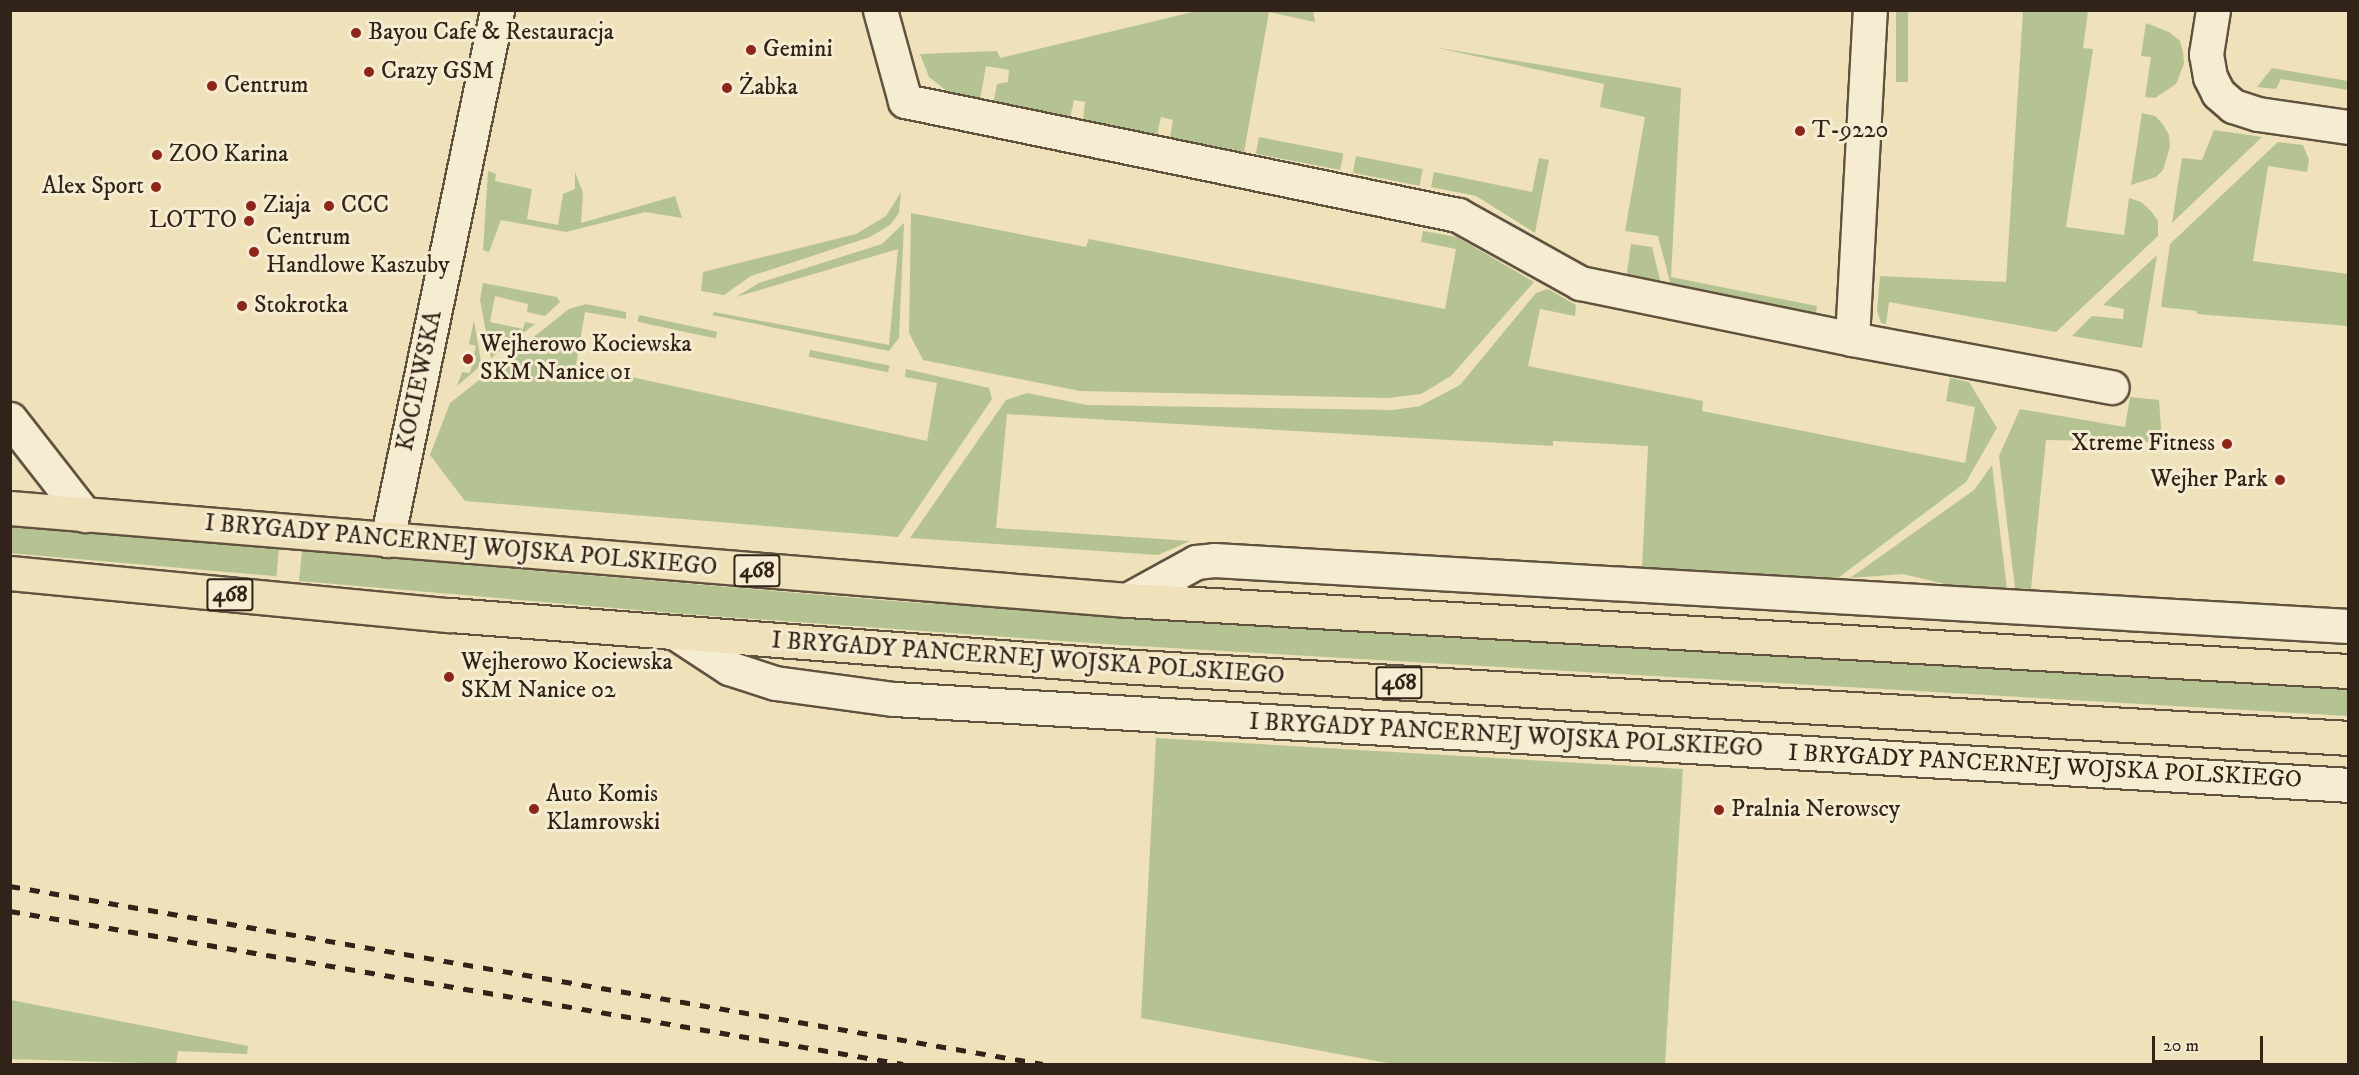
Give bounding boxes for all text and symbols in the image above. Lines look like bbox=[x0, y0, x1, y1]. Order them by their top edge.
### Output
place label: Bayou Cafe & Restauracja bbox=[368, 19, 614, 47]
marker: Bayou Cafe & Restauracja bbox=[349, 26, 363, 40]
place label: Gemini bbox=[763, 36, 833, 64]
marker: Gemini bbox=[744, 43, 758, 57]
place label: Crazy GSM bbox=[381, 58, 494, 86]
marker: Crazy GSM bbox=[362, 65, 376, 79]
place label: Centrum bbox=[224, 72, 309, 100]
place label: Żabka bbox=[739, 74, 798, 102]
marker: Centrum bbox=[205, 79, 219, 93]
marker: Żabka bbox=[720, 81, 734, 95]
place label: T-9220 bbox=[1812, 117, 1888, 145]
marker: T-9220 bbox=[1793, 124, 1807, 138]
place label: ZOO Karina bbox=[169, 141, 288, 169]
marker: ZOO Karina bbox=[150, 148, 164, 162]
place label: Alex Sport bbox=[42, 173, 144, 201]
marker: Alex Sport bbox=[149, 180, 163, 194]
place label: Ziaja bbox=[263, 192, 311, 220]
place label: CCC bbox=[341, 192, 389, 220]
marker: Ziaja bbox=[244, 199, 258, 213]
marker: CCC bbox=[322, 199, 336, 213]
place label: LOTTO bbox=[149, 207, 237, 235]
marker: LOTTO bbox=[242, 214, 256, 228]
place label: Centrum Handlowe Kaszuby bbox=[266, 224, 450, 280]
marker: Centrum Handlowe Kaszuby bbox=[247, 245, 261, 259]
place label: Stokrotka bbox=[254, 292, 348, 320]
marker: Stokrotka bbox=[235, 299, 249, 313]
street label: KOCIEWSKA bbox=[391, 308, 449, 454]
place label: Wejherowo Kociewska SKM Nanice 01 bbox=[480, 331, 692, 387]
marker: Wejherowo Kociewska SKM Nanice 01 bbox=[461, 352, 475, 366]
place label: Xtreme Fitness bbox=[2071, 430, 2215, 458]
marker: Xtreme Fitness bbox=[2220, 437, 2234, 451]
place label: Wejher Park bbox=[2150, 466, 2268, 494]
marker: Wejher Park bbox=[2273, 473, 2287, 487]
street label: I BRYGADY PANCERNEJ WOJSKA POLSKIEGO bbox=[204, 509, 718, 583]
road number: 468 bbox=[733, 552, 781, 590]
road number: 468 bbox=[206, 576, 254, 614]
street label: I BRYGADY PANCERNEJ WOJSKA POLSKIEGO bbox=[770, 627, 1286, 691]
place label: Wejherowo Kociewska SKM Nanice 02 bbox=[461, 649, 673, 705]
road number: 468 bbox=[1375, 664, 1423, 702]
marker: Wejherowo Kociewska SKM Nanice 02 bbox=[442, 670, 456, 684]
street label: I BRYGADY PANCERNEJ WOJSKA POLSKIEGO bbox=[1248, 708, 1764, 764]
street label: I BRYGADY PANCERNEJ WOJSKA POLSKIEGO bbox=[1787, 739, 2303, 795]
place label: Auto Komis Klamrowski bbox=[546, 781, 660, 837]
place label: Pralnia Nerowscy bbox=[1731, 796, 1900, 824]
marker: Auto Komis Klamrowski bbox=[527, 802, 541, 816]
marker: Pralnia Nerowscy bbox=[1712, 803, 1726, 817]
scale bar bbox=[2155, 1024, 2266, 1062]
text: 20 m bbox=[2163, 1035, 2199, 1057]

